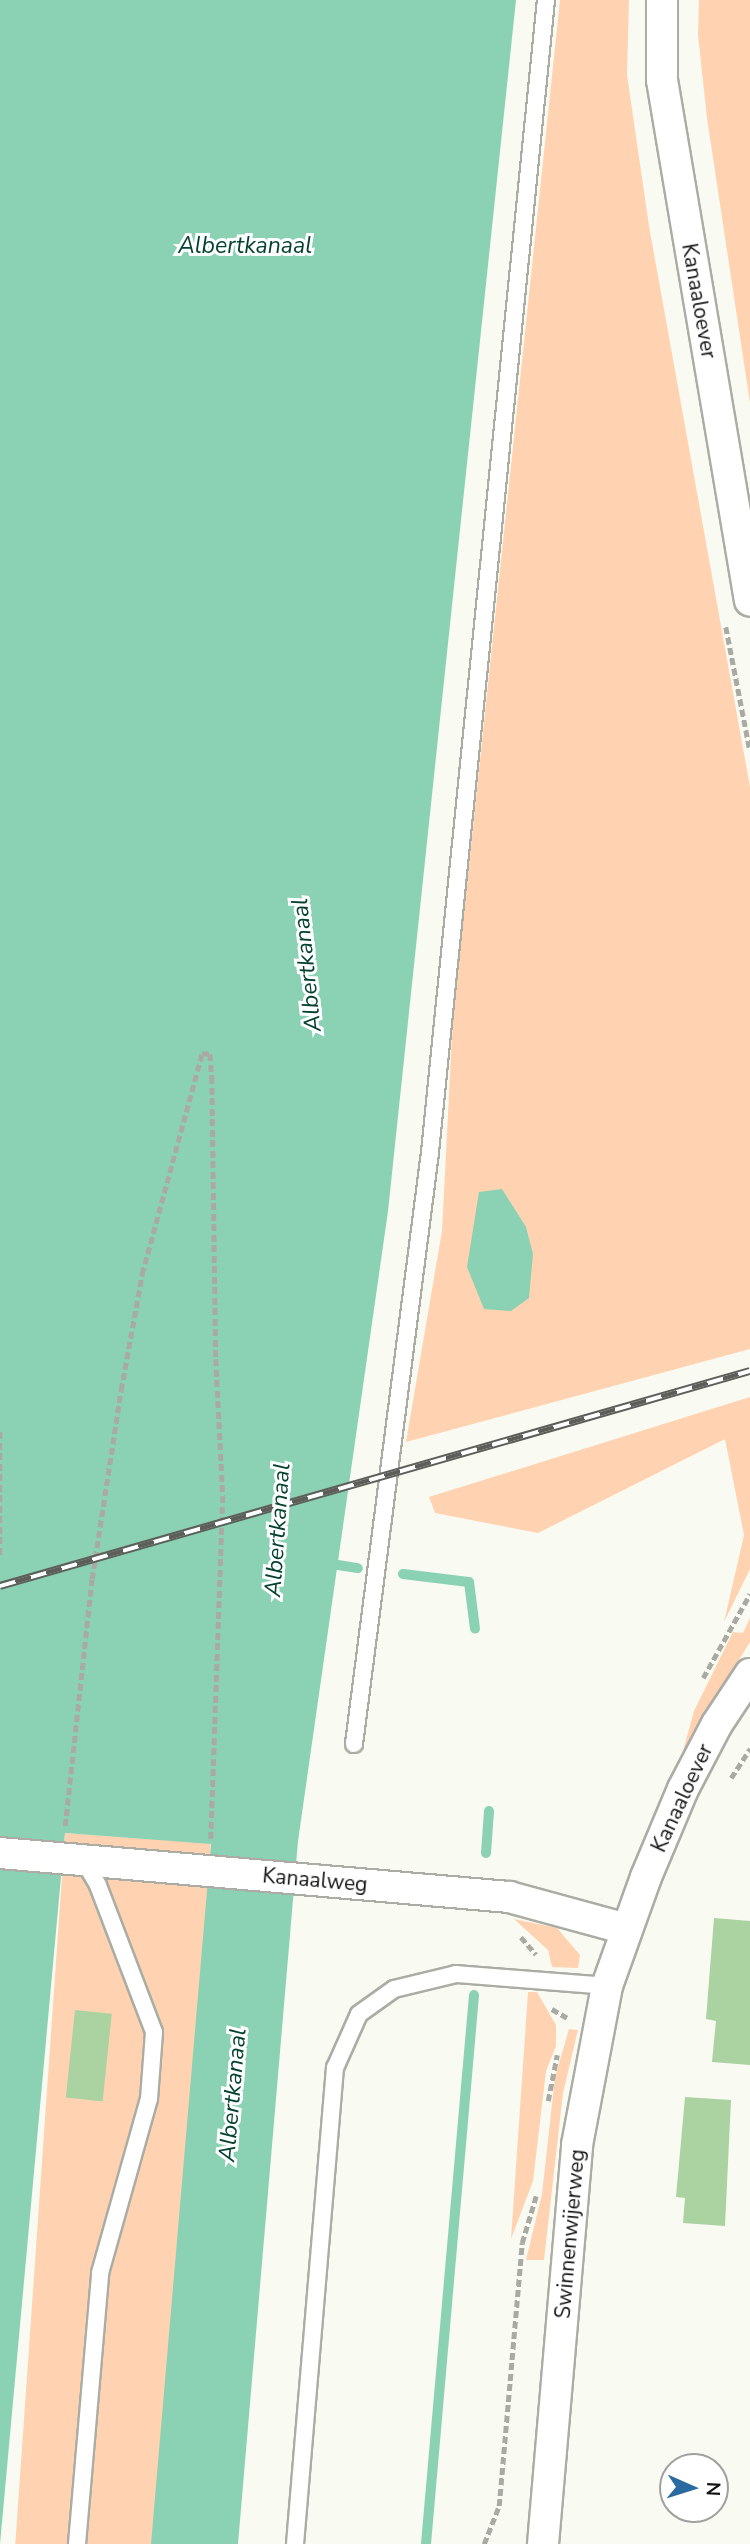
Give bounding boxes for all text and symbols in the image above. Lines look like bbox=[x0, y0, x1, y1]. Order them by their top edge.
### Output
water label: Albertkanaal bbox=[178, 232, 312, 260]
street label: Kanaaloever bbox=[676, 241, 722, 361]
water label: Albertkanaal bbox=[286, 897, 328, 1033]
water label: Albertkanaal bbox=[260, 1462, 296, 1598]
street label: Kanaaloever bbox=[646, 1740, 718, 1856]
street label: Kanaalweg bbox=[261, 1863, 369, 1897]
water label: Albertkanaal bbox=[213, 2027, 253, 2163]
street label: Swinnenwijerweg bbox=[550, 2148, 590, 2320]
north arrow bbox=[659, 2453, 729, 2523]
text: N bbox=[700, 2481, 726, 2497]

